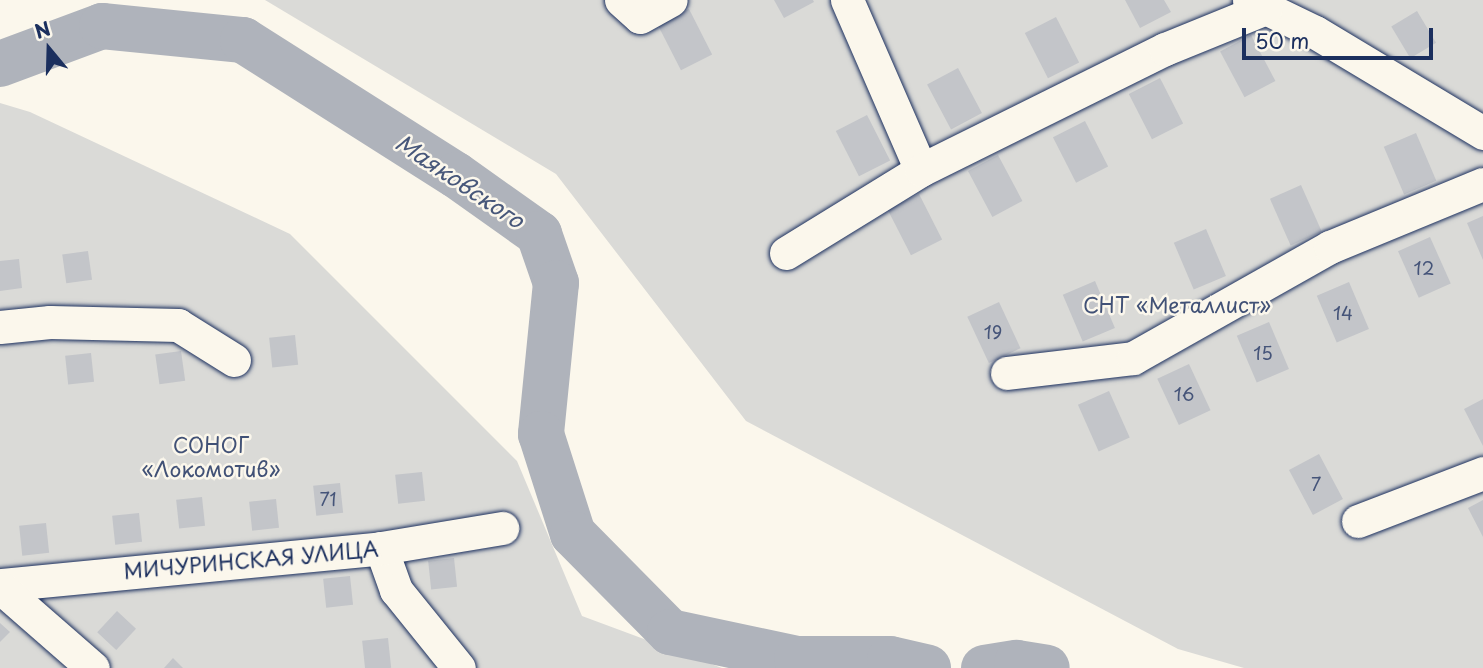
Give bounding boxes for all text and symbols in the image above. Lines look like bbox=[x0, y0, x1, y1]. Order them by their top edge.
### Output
text: N bbox=[30, 13, 54, 45]
north arrow bbox=[14, 14, 84, 84]
scale bar bbox=[1245, 14, 1436, 58]
text: 50 m bbox=[1255, 24, 1309, 56]
water label: Маяковского bbox=[391, 128, 529, 234]
house number: 12 bbox=[1414, 257, 1434, 279]
park label: СНТ «Металлист» bbox=[1083, 291, 1271, 317]
house number: 14 bbox=[1333, 302, 1353, 324]
house number: 19 bbox=[984, 321, 1002, 343]
house number: 15 bbox=[1253, 342, 1273, 364]
house number: 16 bbox=[1174, 383, 1194, 405]
park label: СОНОГ «Локомотив» bbox=[141, 431, 281, 481]
house number: 7 bbox=[1311, 473, 1321, 495]
house number: 71 bbox=[320, 488, 336, 510]
street label: МИЧУРИНСКАЯ УЛИЦА bbox=[123, 535, 379, 583]

